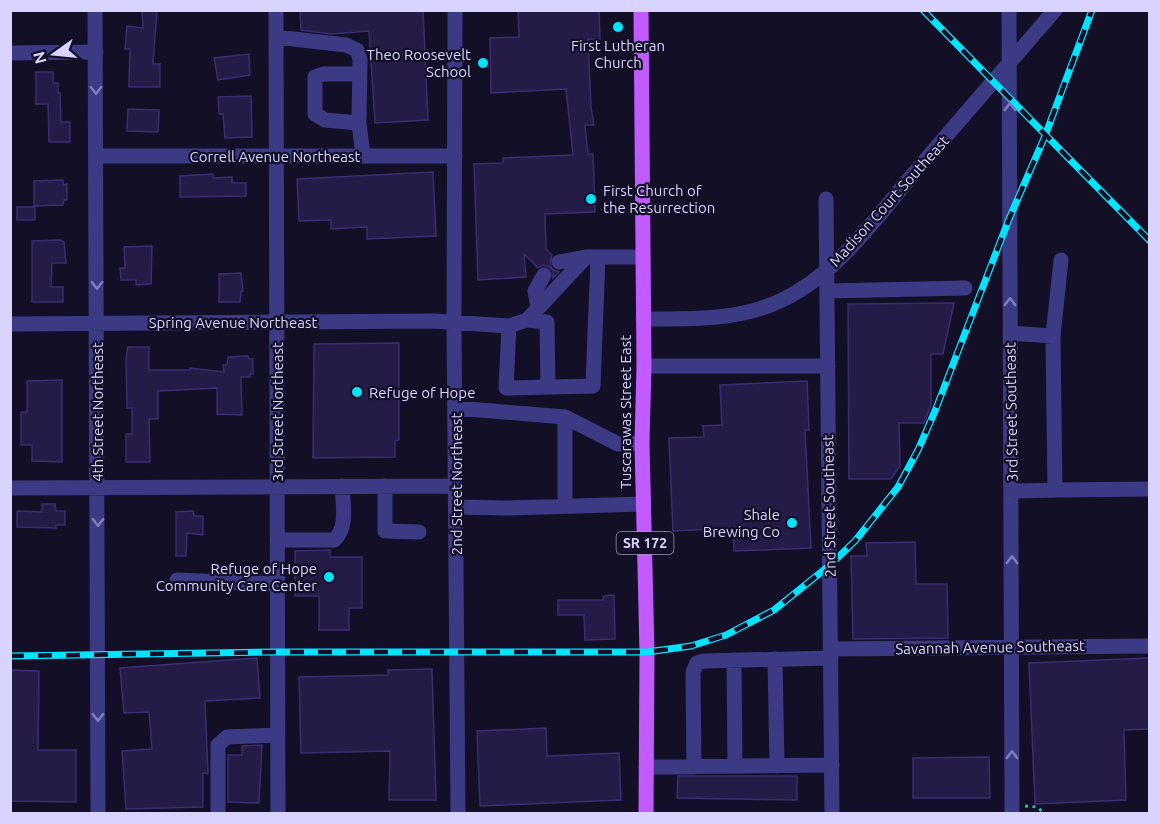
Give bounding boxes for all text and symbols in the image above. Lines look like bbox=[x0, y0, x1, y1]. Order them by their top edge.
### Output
marker: First Lutheran Church bbox=[611, 20, 625, 34]
north arrow bbox=[24, 24, 84, 84]
place label: First Lutheran Church bbox=[571, 37, 665, 71]
place label: Theo Roosevelt School bbox=[367, 46, 471, 80]
text: N bbox=[29, 50, 50, 66]
marker: Theo Roosevelt School bbox=[476, 56, 490, 70]
one-way arrow bbox=[90, 85, 102, 94]
one-way arrow bbox=[1004, 103, 1016, 112]
street label: Madison Court Southeast bbox=[826, 132, 952, 270]
street label: Correll Avenue Northeast bbox=[190, 148, 361, 165]
place label: First Church of the Resurrection bbox=[603, 182, 715, 216]
marker: First Church of the Resurrection bbox=[584, 192, 598, 206]
one-way arrow bbox=[91, 280, 103, 289]
one-way arrow bbox=[1004, 298, 1016, 307]
street label: Spring Avenue Northeast bbox=[149, 314, 317, 331]
street label: Tuscarawas Street East bbox=[617, 335, 634, 489]
street label: 4th Street Northeast bbox=[89, 342, 106, 482]
street label: 3rd Street Northeast bbox=[269, 342, 286, 482]
street label: 3rd Street Southeast bbox=[1001, 342, 1021, 482]
place label: Refuge of Hope bbox=[369, 384, 475, 401]
marker: Refuge of Hope bbox=[350, 385, 364, 399]
street label: 2nd Street Northeast bbox=[448, 413, 465, 555]
street label: 2nd Street Southeast bbox=[819, 434, 839, 577]
place label: Shale Brewing Co bbox=[703, 506, 780, 540]
marker: Shale Brewing Co bbox=[785, 516, 799, 530]
one-way arrow bbox=[92, 517, 104, 526]
road number: SR 172 bbox=[616, 532, 674, 554]
one-way arrow bbox=[1006, 556, 1018, 565]
place label: Refuge of Hope Community Care Center bbox=[156, 560, 317, 594]
marker: Refuge of Hope Community Care Center bbox=[322, 570, 336, 584]
street label: Savannah Avenue Southeast bbox=[895, 637, 1085, 657]
one-way arrow bbox=[92, 712, 104, 721]
one-way arrow bbox=[1006, 751, 1018, 760]

